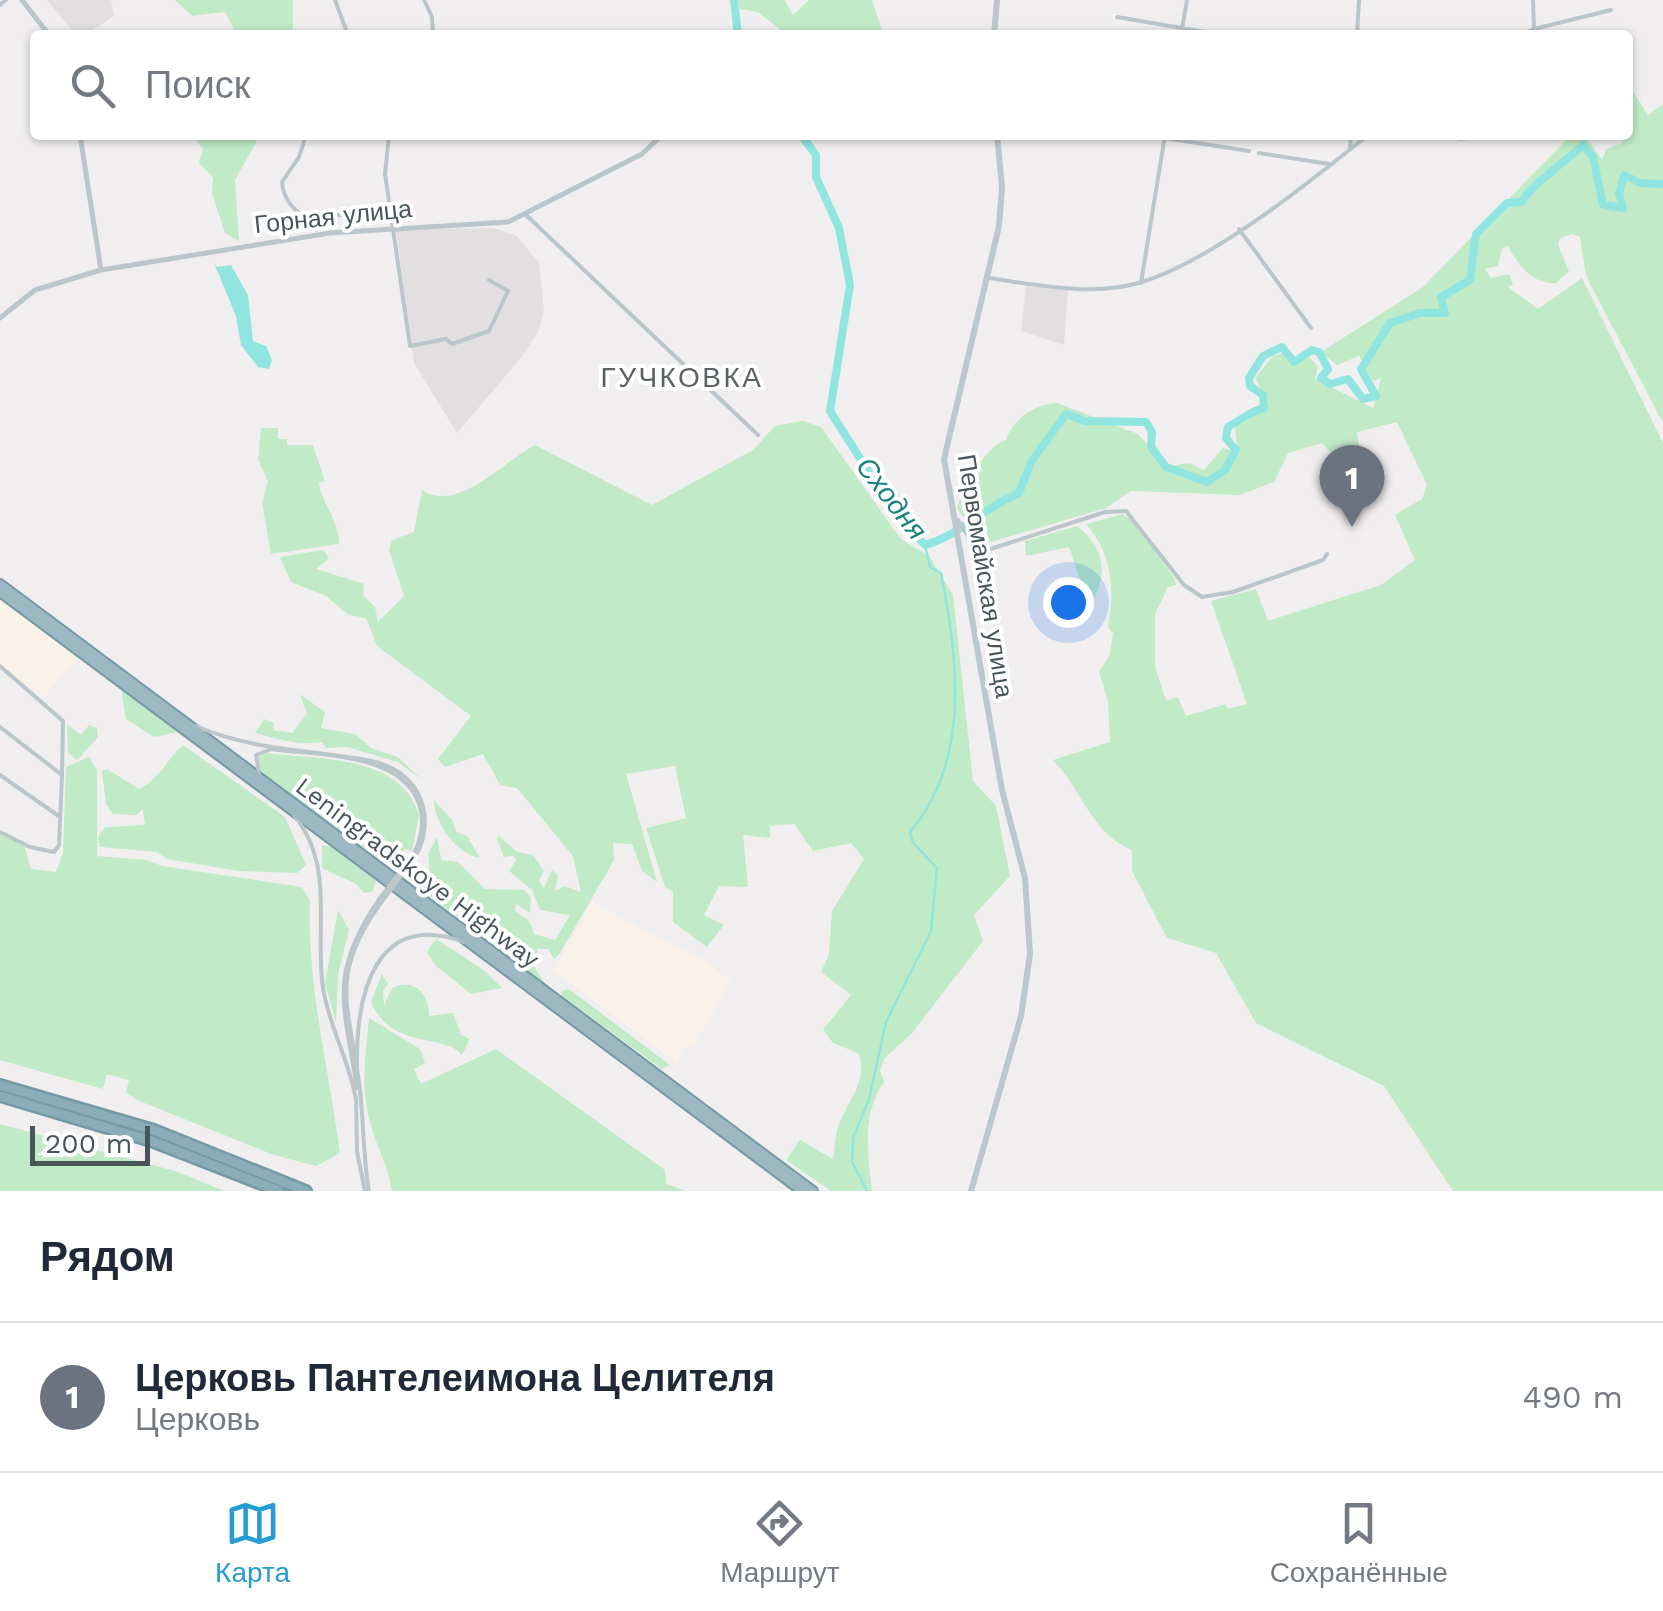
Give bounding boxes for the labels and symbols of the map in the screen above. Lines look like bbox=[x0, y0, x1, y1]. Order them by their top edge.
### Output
street label: Горная улица bbox=[253, 194, 413, 239]
district label: ГУЧКОВКА bbox=[600, 361, 764, 394]
pin: 1 bbox=[1320, 444, 1384, 527]
water label: Сходня bbox=[849, 451, 934, 546]
street label: Первомайская улица bbox=[952, 452, 1019, 700]
your location bbox=[1043, 577, 1094, 628]
street label: Leningradskoye Highway bbox=[290, 771, 545, 974]
scale bar bbox=[30, 1121, 150, 1166]

